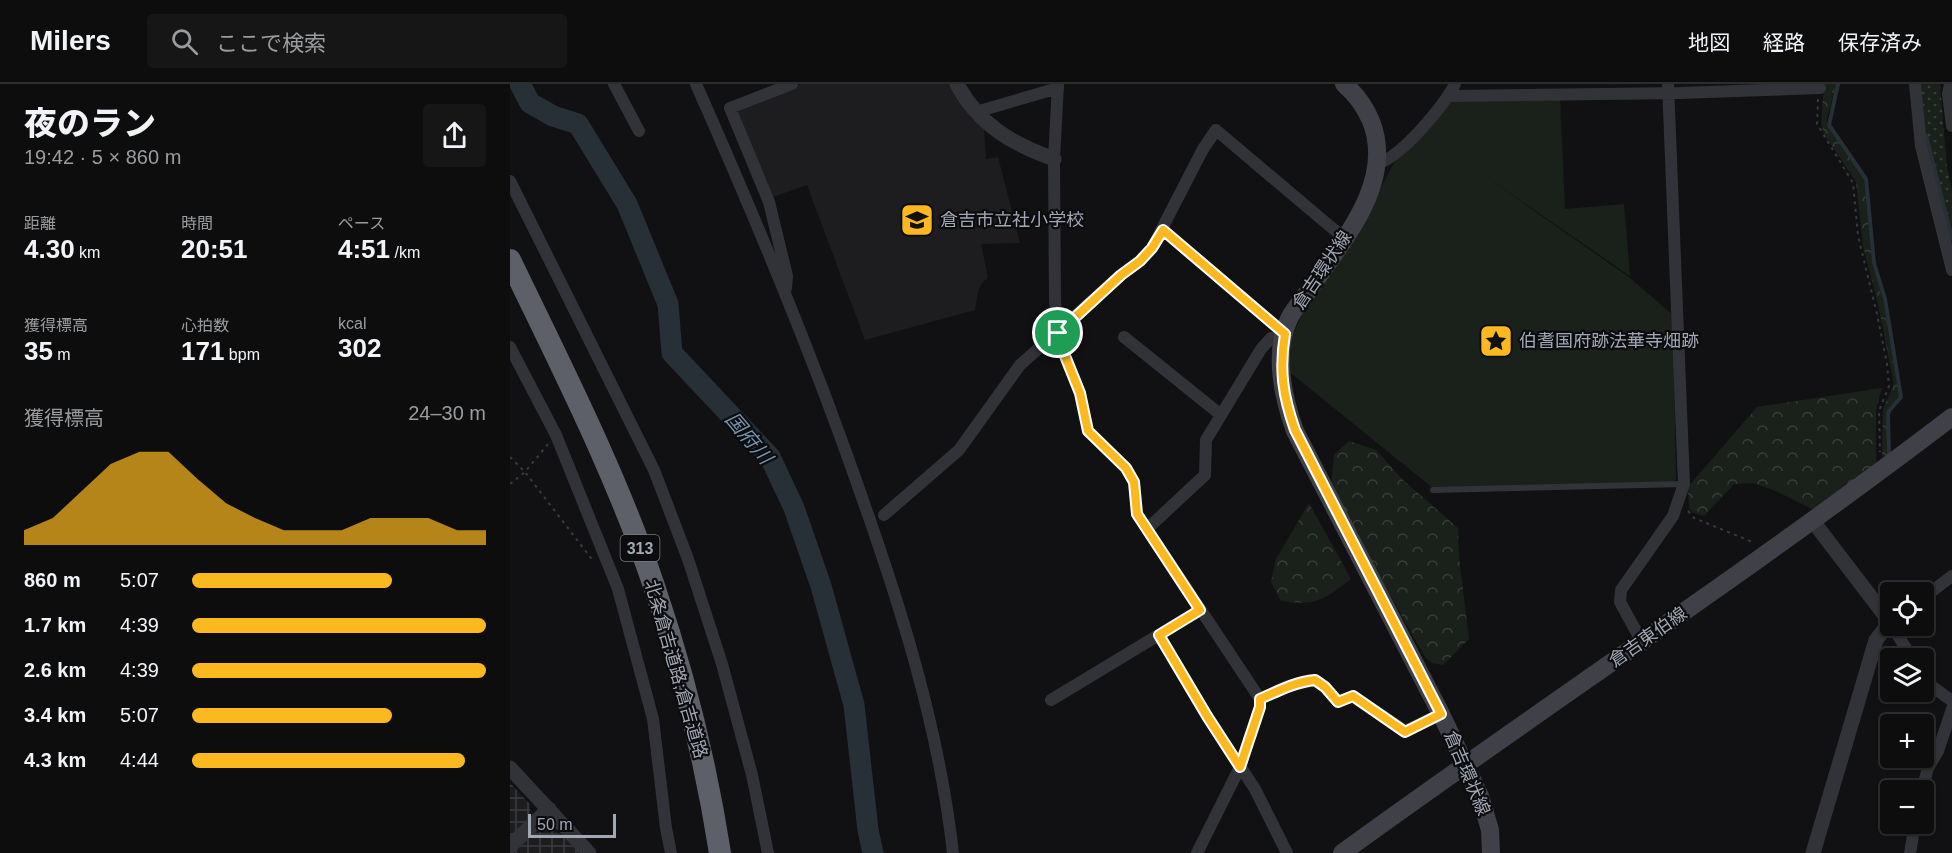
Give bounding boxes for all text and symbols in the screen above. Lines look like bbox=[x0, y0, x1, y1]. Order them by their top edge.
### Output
search box bbox=[147, 14, 567, 68]
text: Milers bbox=[30, 25, 111, 56]
icon: search bbox=[168, 25, 201, 58]
text: ここで検索 bbox=[216, 31, 326, 56]
text: 地図 bbox=[1688, 31, 1730, 54]
text: 経路 bbox=[1763, 31, 1805, 54]
text: 保存済み bbox=[1838, 31, 1922, 54]
button: share bbox=[423, 104, 486, 167]
text: 夜のラン bbox=[24, 105, 156, 142]
text: 19:42 · 5 × 860 m bbox=[24, 146, 181, 168]
school or university icon: 倉吉市立社小学校 bbox=[899, 202, 935, 238]
place label: 倉吉市立社小学校 bbox=[940, 210, 1084, 230]
text: 距離 bbox=[24, 215, 56, 232]
text: 時間 bbox=[181, 215, 213, 232]
text: ペース bbox=[338, 215, 385, 232]
street label: 倉吉環状線 bbox=[1289, 227, 1355, 313]
text: 4.30 bbox=[24, 234, 75, 264]
text: 20:51 bbox=[181, 234, 248, 264]
text: 4:51 bbox=[338, 234, 390, 264]
text: km bbox=[75, 244, 100, 261]
text: /km bbox=[390, 244, 420, 261]
pin bbox=[1032, 307, 1083, 358]
text: kcal bbox=[338, 315, 366, 332]
icon: arrive bbox=[1041, 316, 1074, 349]
text: 獲得標高 bbox=[24, 317, 88, 334]
text: 心拍数 bbox=[181, 317, 229, 334]
place icon: 伯耆国府跡法華寺畑跡 bbox=[1478, 323, 1514, 359]
place label: 伯耆国府跡法華寺畑跡 bbox=[1519, 331, 1699, 351]
text: 302 bbox=[338, 333, 381, 363]
text: 35 bbox=[24, 336, 53, 366]
text: 171 bbox=[181, 336, 224, 366]
text: m bbox=[53, 346, 71, 363]
text: bpm bbox=[224, 346, 260, 363]
text: 24–30 m bbox=[408, 402, 486, 424]
text: 獲得標高 bbox=[24, 407, 104, 429]
water label: 国府川 bbox=[721, 408, 778, 470]
road number: 313 bbox=[620, 535, 660, 561]
text: 860 m bbox=[24, 569, 81, 591]
text: 5:07 bbox=[120, 569, 159, 591]
street label: 北条倉吉道路;倉吉道路 bbox=[641, 577, 711, 761]
map controls bbox=[1880, 582, 1934, 834]
button: locate bbox=[1880, 582, 1934, 636]
street label: 倉吉東伯線 bbox=[1605, 603, 1691, 671]
text: 1.7 km bbox=[24, 614, 86, 636]
text: 4:39 bbox=[120, 614, 159, 636]
button: layers bbox=[1880, 648, 1934, 702]
text: 2.6 km bbox=[24, 659, 86, 681]
text: 4:39 bbox=[120, 659, 159, 681]
text: 3.4 km bbox=[24, 704, 86, 726]
text: 5:07 bbox=[120, 704, 159, 726]
button: + bbox=[1880, 714, 1934, 768]
street label: 倉吉環状線 bbox=[1440, 728, 1494, 818]
text: 4.3 km bbox=[24, 749, 86, 771]
text: 4:44 bbox=[120, 749, 159, 771]
button: − bbox=[1880, 780, 1934, 834]
scale bar bbox=[528, 811, 616, 838]
text: 50 m bbox=[537, 816, 573, 833]

